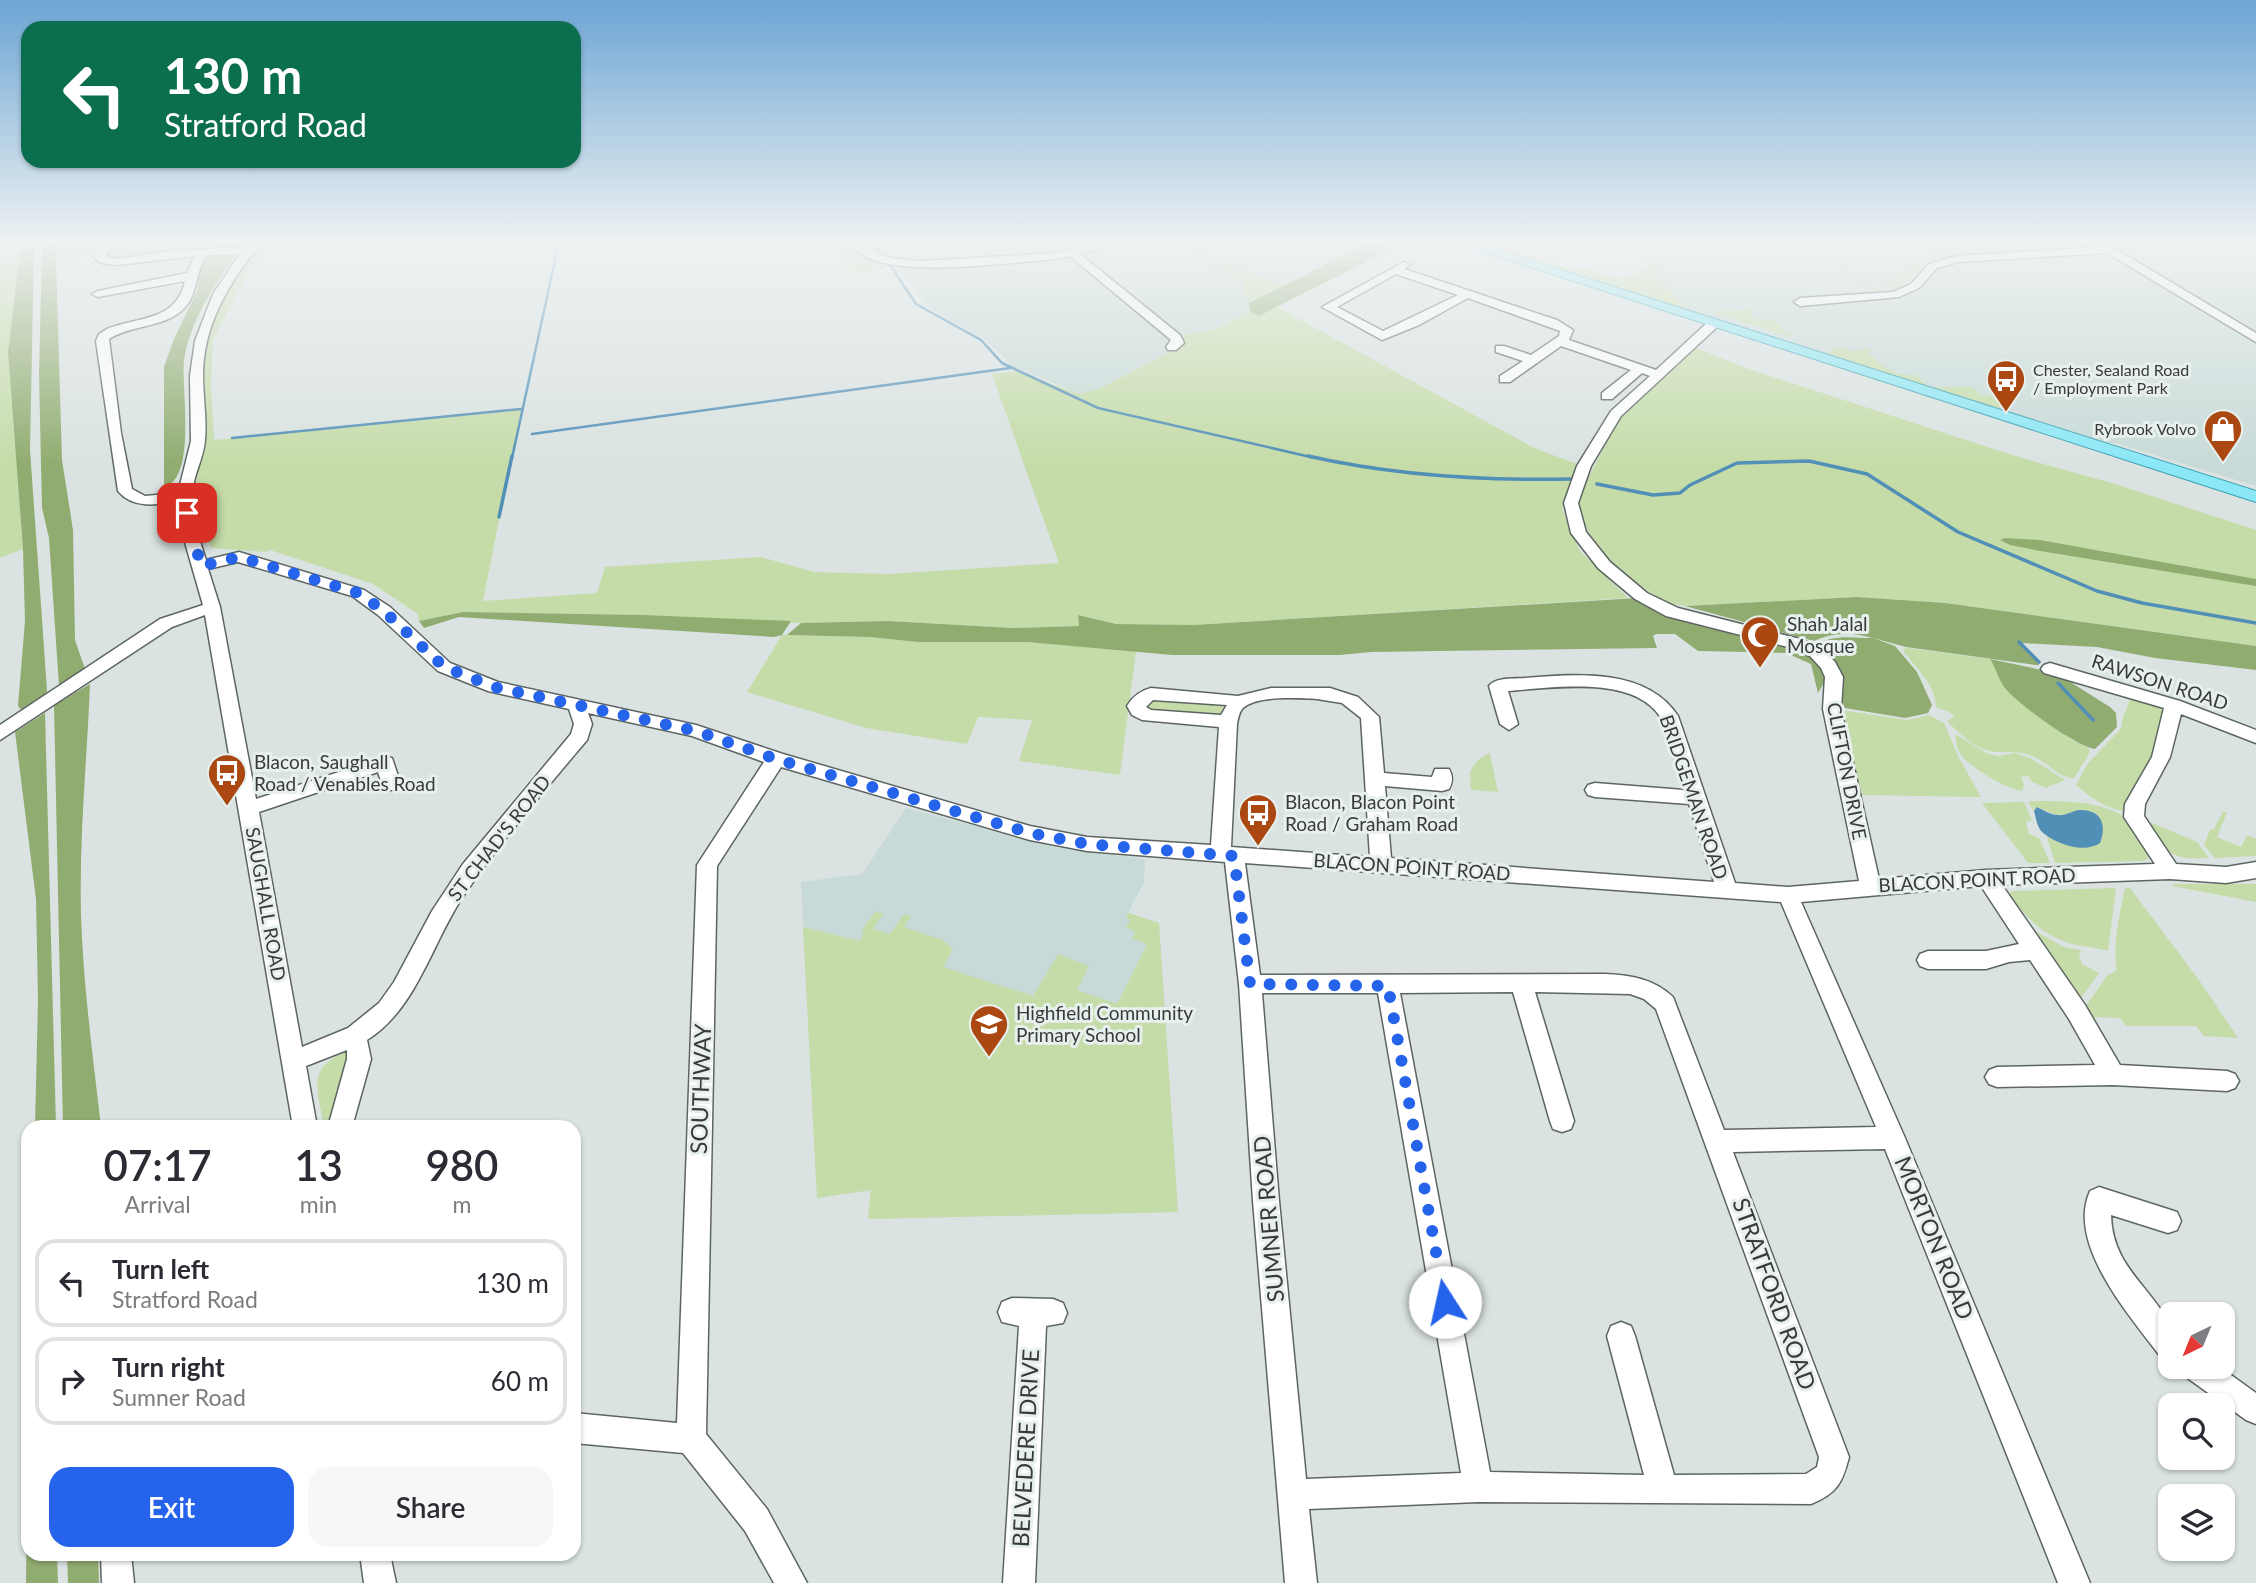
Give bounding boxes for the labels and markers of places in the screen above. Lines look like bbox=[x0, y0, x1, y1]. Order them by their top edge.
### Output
bus stop icon: Chester, Sealand Road / Employment Park bbox=[1985, 358, 2027, 413]
place label: Chester, Sealand Road / Employment Park bbox=[2033, 360, 2189, 397]
shop icon: Rybrook Volvo bbox=[2202, 408, 2244, 463]
place label: Rybrook Volvo bbox=[2094, 419, 2196, 438]
pin bbox=[157, 483, 217, 543]
place label: Shah Jalal Mosque bbox=[1787, 612, 1868, 657]
mosque icon: Shah Jalal Mosque bbox=[1739, 614, 1781, 669]
place label: Blacon, Saughall Road / Venables Road bbox=[254, 750, 436, 795]
bus stop icon: Blacon, Saughall Road / Venables Road bbox=[206, 752, 248, 807]
place label: Blacon, Blacon Point Road / Graham Road bbox=[1285, 790, 1458, 835]
bus stop icon: Blacon, Blacon Point Road / Graham Road bbox=[1237, 792, 1279, 847]
place label: Highfield Community Primary School bbox=[1016, 1001, 1193, 1046]
school or university icon: Highfield Community Primary School bbox=[968, 1003, 1010, 1058]

